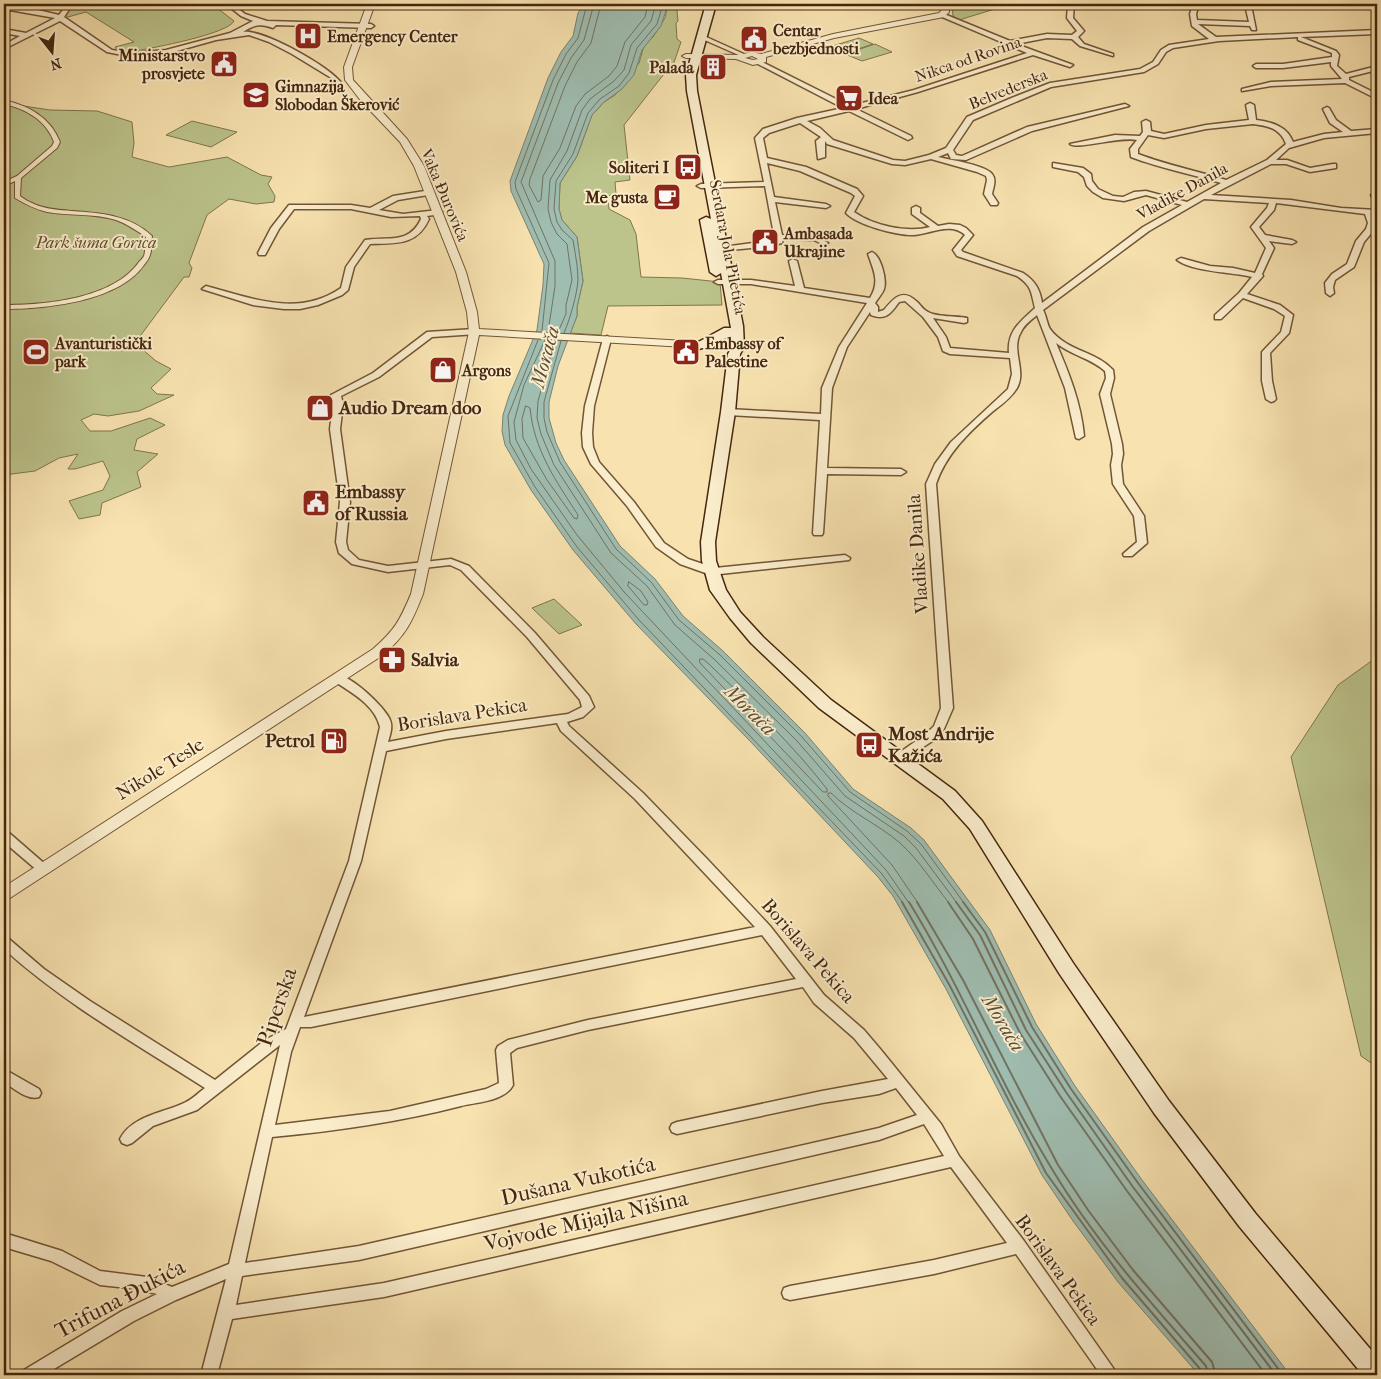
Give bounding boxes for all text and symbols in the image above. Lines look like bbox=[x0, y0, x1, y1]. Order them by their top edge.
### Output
hospital icon: Emergency Center bbox=[293, 21, 323, 51]
place label: Centar bezbjednosti bbox=[772, 21, 859, 58]
public building icon: Centar bezbjednosti bbox=[739, 24, 769, 54]
place label: Emergency Center bbox=[327, 27, 459, 47]
north arrow bbox=[28, 28, 78, 78]
street label: Nikca od Rovina bbox=[912, 32, 1024, 86]
place label: Ministarstvo prosvjete bbox=[117, 46, 205, 84]
public building icon: Ministarstvo prosvjete bbox=[209, 49, 239, 79]
building icon: Palada bbox=[698, 52, 728, 82]
text: N bbox=[48, 54, 63, 74]
place label: Palada bbox=[649, 58, 695, 77]
street label: Belvederska bbox=[966, 64, 1051, 113]
place label: Gimnazija Slobodan Škerović bbox=[275, 77, 399, 114]
school or university icon: Gimnazija Slobodan Škerović bbox=[241, 80, 271, 110]
supermarket icon: Idea bbox=[834, 83, 864, 113]
place label: Idea bbox=[868, 89, 899, 108]
street label: Vaka Đurovića bbox=[417, 145, 473, 245]
bus stop icon: Soliteri I bbox=[673, 152, 703, 182]
place label: Soliteri I bbox=[609, 158, 670, 177]
street label: Vladike Danila bbox=[1132, 158, 1231, 224]
street label: Serdara Jola Piletića bbox=[706, 178, 750, 317]
cafe icon: Me gusta bbox=[652, 182, 682, 212]
place label: Me gusta bbox=[584, 188, 649, 208]
place label: Ambasada Ukrajine bbox=[783, 224, 853, 261]
public building icon: Ambasada Ukrajine bbox=[750, 227, 780, 257]
park label: Park šuma Gorica bbox=[35, 233, 156, 252]
water label: Morača bbox=[525, 324, 564, 392]
place label: Avanturistički park bbox=[54, 334, 152, 372]
place label: Embassy of Palestine bbox=[705, 334, 784, 371]
sports icon: Avanturistički park bbox=[21, 337, 51, 367]
public building icon: Embassy of Palestine bbox=[671, 337, 701, 367]
shop icon: Argons bbox=[428, 355, 458, 385]
place label: Argons bbox=[461, 361, 511, 381]
shop icon: Audio Dream doo bbox=[305, 393, 335, 423]
place label: Audio Dream doo bbox=[338, 397, 482, 419]
place label: Embassy of Russia bbox=[335, 481, 409, 525]
public building icon: Embassy of Russia bbox=[301, 488, 331, 518]
street label: Vladike Danila bbox=[903, 493, 933, 615]
pharmacy icon: Salvia bbox=[377, 645, 407, 675]
place label: Salvia bbox=[411, 649, 460, 671]
water label: Morača bbox=[718, 678, 780, 740]
street label: Borislava Pekica bbox=[395, 694, 529, 736]
place label: Most Andrije Kažića bbox=[887, 723, 995, 767]
fuel station icon: Petrol bbox=[319, 726, 349, 756]
place label: Petrol bbox=[265, 730, 316, 752]
bus stop icon: Most Andrije Kažića bbox=[854, 730, 884, 760]
street label: Nikole Tesle bbox=[112, 733, 208, 805]
street label: Borislava Pekica bbox=[757, 894, 859, 1008]
street label: Piperska bbox=[251, 963, 303, 1050]
water label: Morača bbox=[976, 988, 1029, 1056]
street label: Dušana Vukotića bbox=[498, 1150, 659, 1211]
street label: Vojvode Mijajla Nišina bbox=[481, 1185, 691, 1257]
street label: Borislava Pekica bbox=[1011, 1210, 1106, 1330]
street label: Trifuna Đukića bbox=[51, 1253, 190, 1344]

